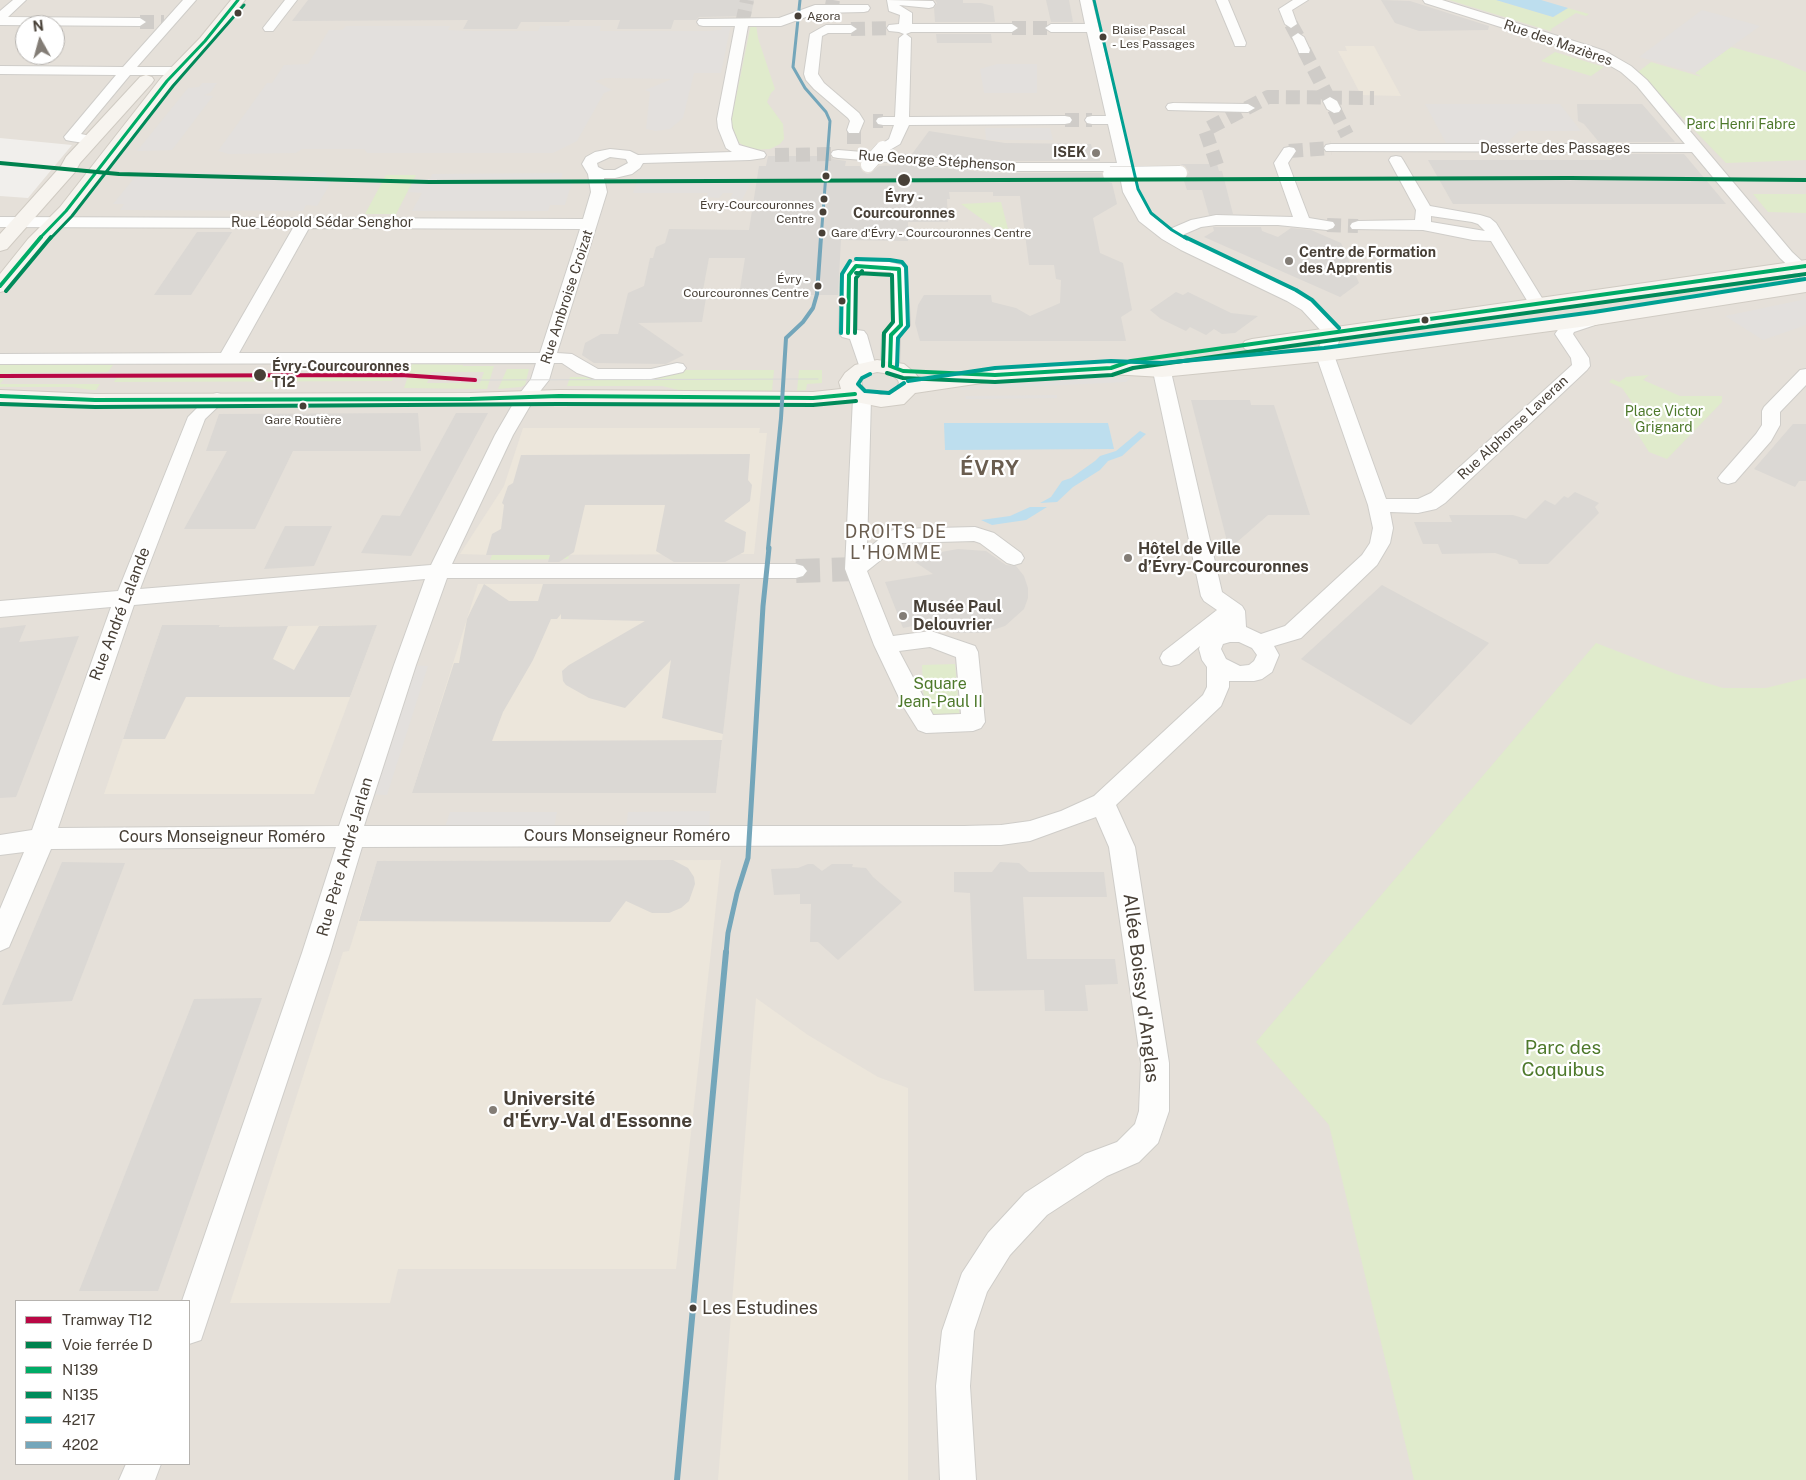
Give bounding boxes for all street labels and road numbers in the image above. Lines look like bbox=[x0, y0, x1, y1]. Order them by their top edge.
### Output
street label: Rue des Mazières bbox=[1501, 16, 1615, 70]
street label: Desserte des Passages bbox=[1480, 141, 1630, 157]
street label: Rue George Stéphenson bbox=[858, 147, 1016, 175]
street label: Rue Léopold Sédar Senghor bbox=[231, 215, 413, 231]
street label: Rue Ambroise Croizat bbox=[537, 228, 597, 366]
street label: Rue Alphonse Laveran bbox=[1454, 372, 1572, 484]
street label: Rue André Lalande bbox=[86, 544, 154, 684]
street label: Rue Père André Jarlan bbox=[313, 775, 377, 939]
street label: Cours Monseigneur Roméro bbox=[524, 826, 730, 846]
street label: Cours Monseigneur Roméro bbox=[119, 827, 325, 847]
street label: Allée Boissy d'Anglas bbox=[1118, 892, 1164, 1084]

